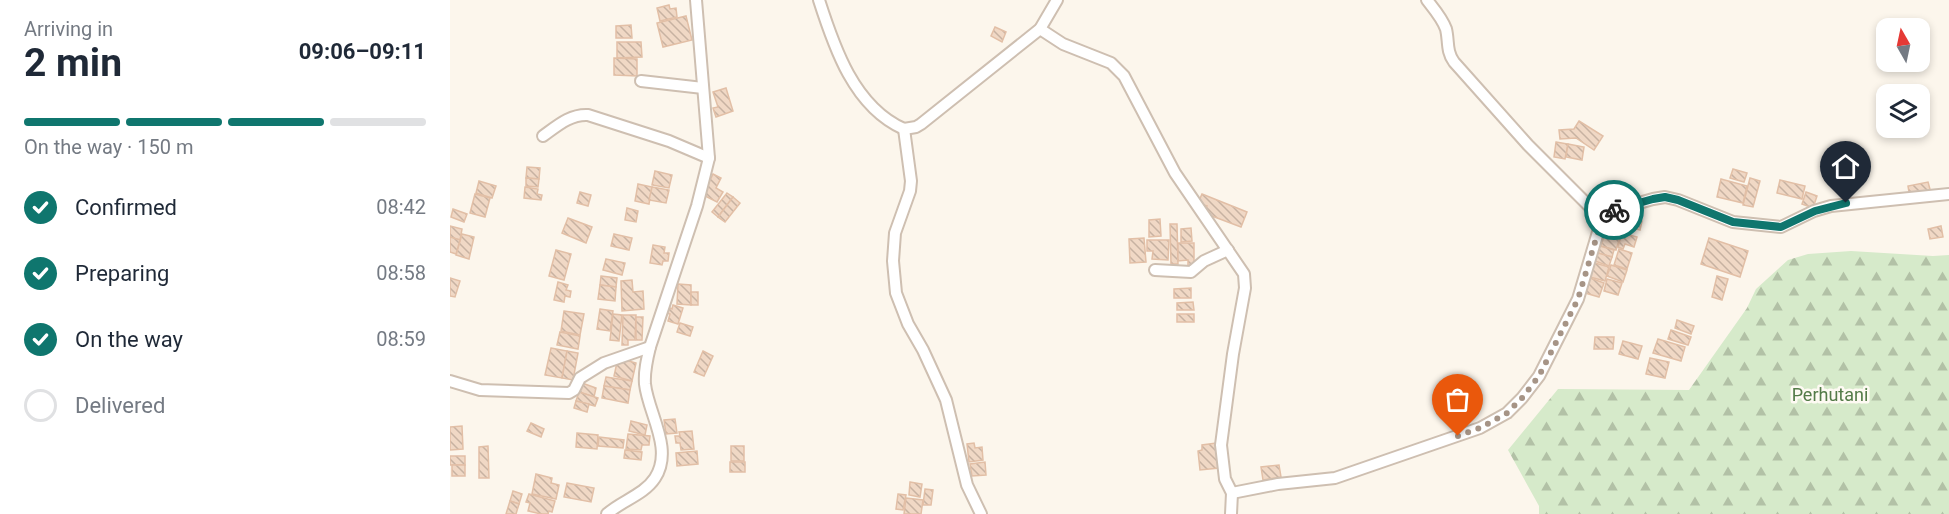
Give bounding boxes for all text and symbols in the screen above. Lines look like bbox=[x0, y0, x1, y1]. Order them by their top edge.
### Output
text: Arriving in bbox=[24, 17, 113, 41]
north arrow bbox=[1876, 18, 1930, 72]
map controls bbox=[1876, 18, 1930, 138]
text: 09:06–09:11 bbox=[299, 39, 426, 64]
text: 2 min bbox=[24, 40, 122, 86]
button: layers bbox=[1876, 84, 1930, 138]
text: On the way · 150 m bbox=[24, 135, 193, 159]
pin bbox=[1820, 141, 1871, 203]
icon: home bbox=[1829, 150, 1862, 183]
courier bbox=[1584, 180, 1644, 240]
icon: check bbox=[24, 191, 57, 224]
icon: bike bbox=[1598, 194, 1631, 227]
text: Confirmed bbox=[75, 195, 177, 220]
text: 08:42 bbox=[376, 195, 426, 219]
icon: check bbox=[24, 257, 57, 290]
text: Preparing bbox=[75, 261, 169, 286]
text: 08:58 bbox=[376, 261, 426, 285]
icon: check bbox=[24, 323, 57, 356]
text: On the way bbox=[75, 327, 183, 352]
text: 08:59 bbox=[376, 327, 426, 351]
pin bbox=[1432, 374, 1483, 436]
icon: bag bbox=[1441, 383, 1474, 416]
park label: Perhutani bbox=[1792, 384, 1868, 405]
text: Delivered bbox=[75, 393, 165, 418]

